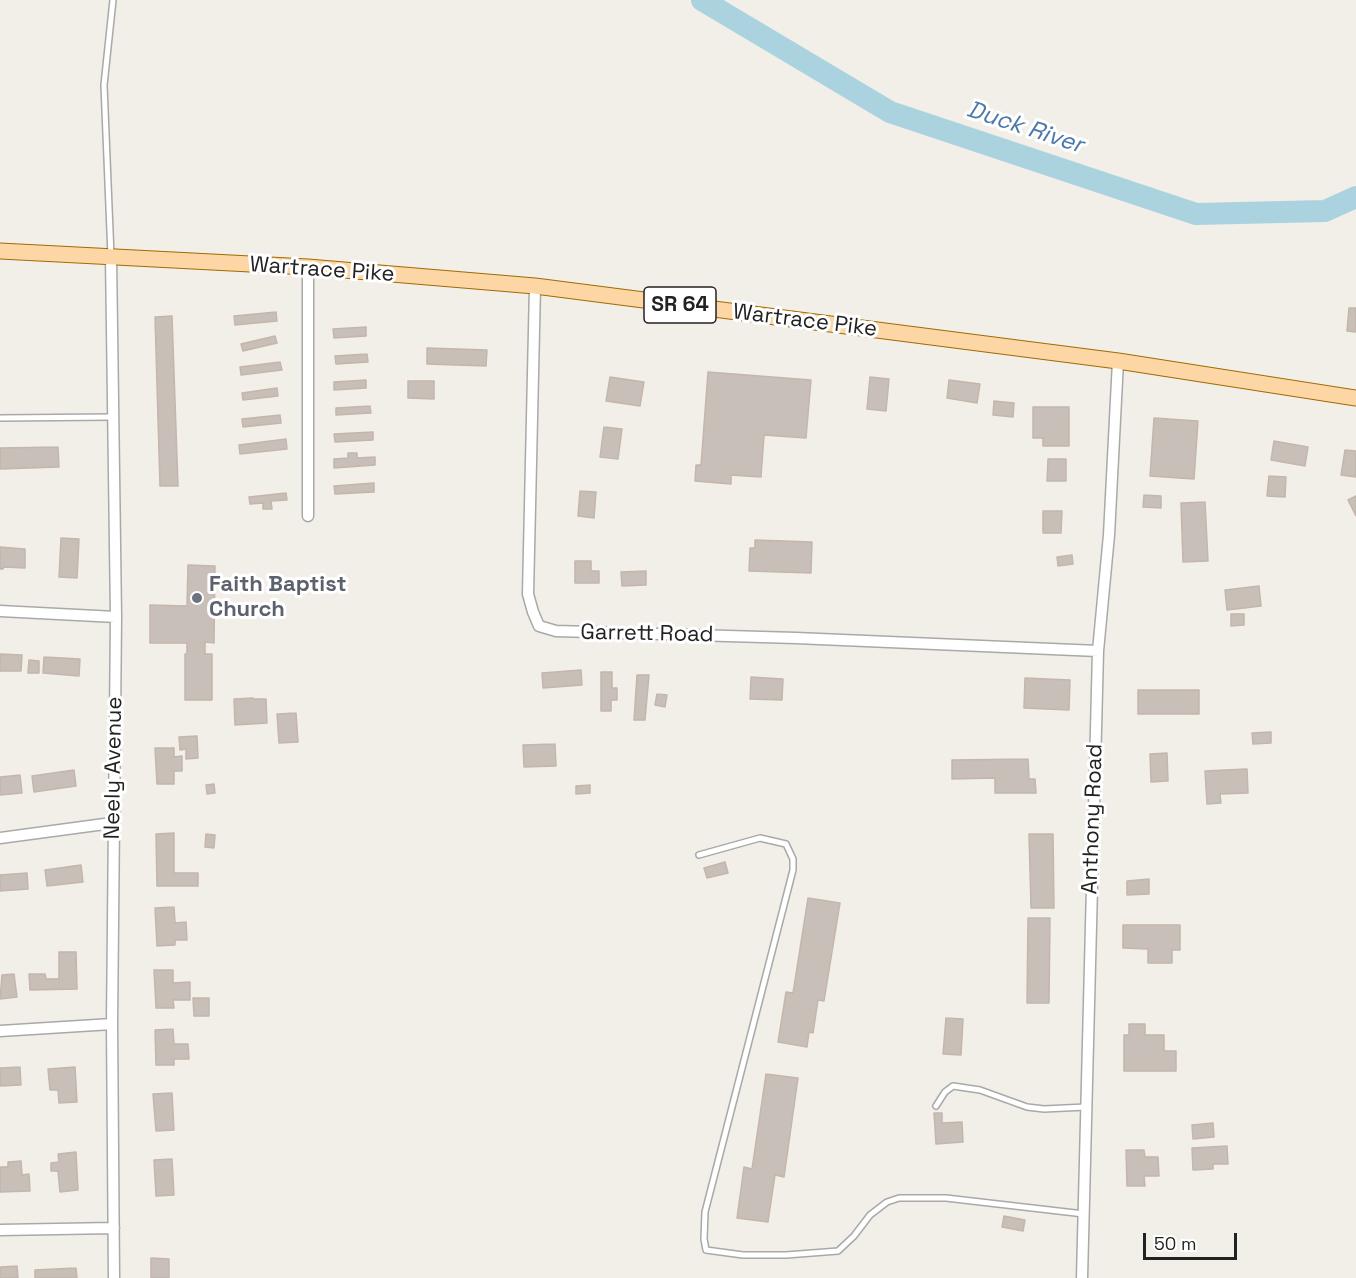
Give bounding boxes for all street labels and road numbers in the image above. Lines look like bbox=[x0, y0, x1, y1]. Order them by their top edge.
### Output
street label: Wartrace Pike bbox=[249, 252, 395, 288]
road number: SR 64 bbox=[644, 287, 716, 323]
street label: Wartrace Pike bbox=[731, 299, 879, 343]
street label: Garrett Road bbox=[580, 620, 714, 648]
street label: Neely Avenue bbox=[100, 696, 128, 840]
street label: Anthony Road bbox=[1077, 743, 1109, 895]

